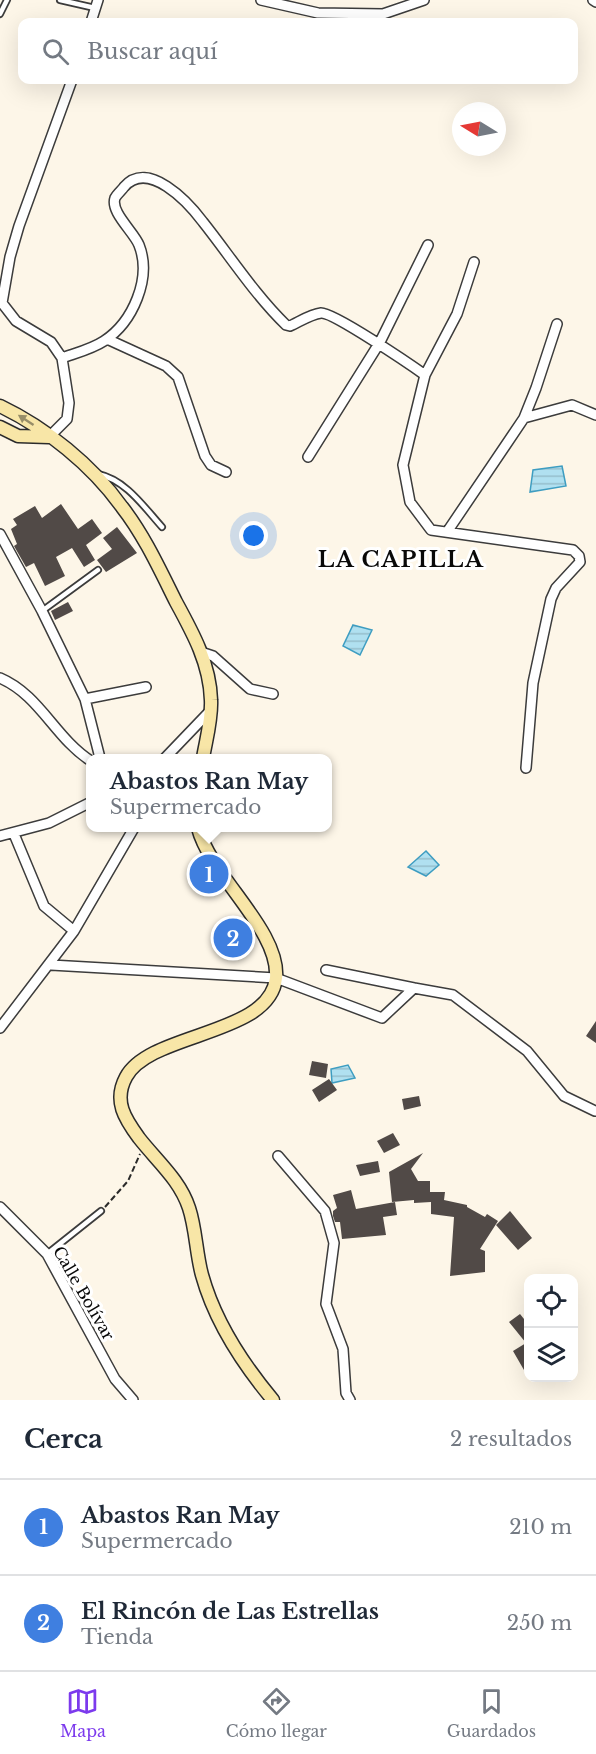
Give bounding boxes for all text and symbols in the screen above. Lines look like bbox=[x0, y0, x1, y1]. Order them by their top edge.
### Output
search box bbox=[18, 18, 578, 84]
icon: search bbox=[39, 35, 72, 68]
text: Buscar aquí bbox=[87, 38, 218, 65]
north arrow bbox=[452, 102, 506, 156]
one-way arrow bbox=[18, 414, 34, 426]
your location bbox=[239, 521, 268, 550]
district label: LA CAPILLA bbox=[318, 546, 484, 573]
popup bbox=[86, 754, 332, 832]
text: Abastos Ran May bbox=[110, 768, 308, 795]
text: Supermercado bbox=[110, 795, 261, 819]
pin: 1 bbox=[190, 852, 228, 896]
pin: 2 bbox=[214, 916, 252, 960]
street label: Calle Bolívar bbox=[49, 1242, 119, 1344]
map controls bbox=[524, 1274, 578, 1382]
button: locate bbox=[524, 1274, 578, 1328]
button: layers bbox=[524, 1328, 578, 1382]
text: Cerca bbox=[24, 1423, 103, 1455]
text: 2 resultados bbox=[450, 1427, 572, 1451]
text: Abastos Ran May bbox=[81, 1502, 279, 1529]
text: 1 bbox=[39, 1515, 48, 1539]
text: 210 m bbox=[509, 1515, 572, 1539]
text: Supermercado bbox=[81, 1529, 233, 1553]
text: El Rincón de Las Estrellas bbox=[81, 1598, 379, 1625]
text: 2 bbox=[37, 1611, 50, 1635]
text: 250 m bbox=[507, 1611, 572, 1635]
text: Tienda bbox=[81, 1625, 153, 1649]
tab: Mapa bbox=[60, 1685, 106, 1741]
tab: Cómo llegar bbox=[226, 1685, 327, 1741]
tab: Guardados bbox=[447, 1685, 536, 1741]

